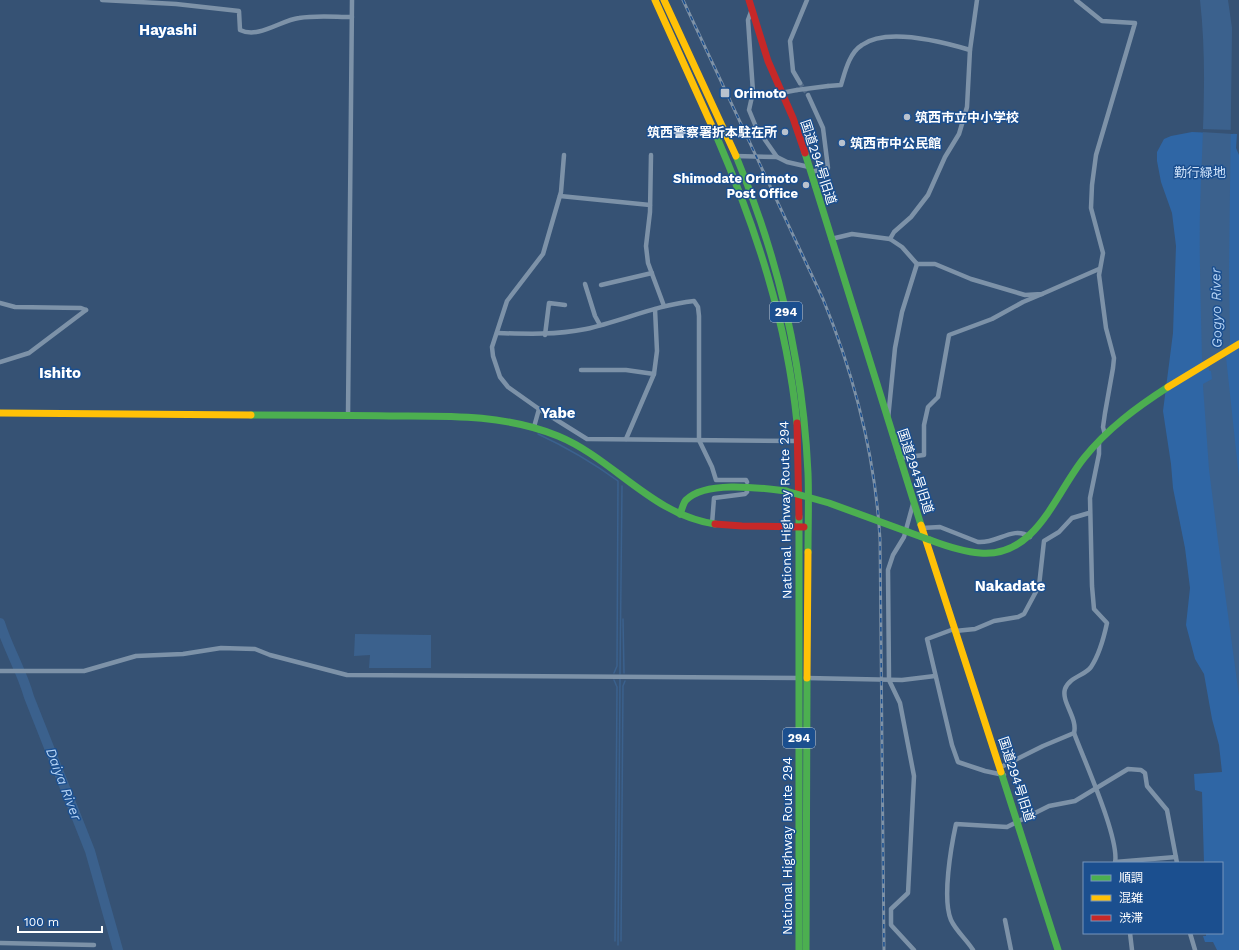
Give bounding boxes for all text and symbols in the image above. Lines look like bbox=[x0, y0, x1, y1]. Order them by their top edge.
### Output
district label: Hayashi bbox=[139, 21, 197, 39]
place label: Orimoto bbox=[734, 86, 787, 101]
marker: Orimoto bbox=[719, 87, 731, 99]
place label: 筑西市立中小学校 bbox=[915, 110, 1019, 125]
marker: 筑西市立中小学校 bbox=[902, 112, 912, 122]
street label: 国道294号旧道 bbox=[798, 118, 839, 207]
place label: 筑西警察署折本駐在所 bbox=[647, 125, 777, 140]
marker: 筑西警察署折本駐在所 bbox=[780, 127, 790, 137]
place label: 筑西市中公民館 bbox=[850, 136, 941, 151]
marker: 筑西市中公民館 bbox=[837, 138, 847, 148]
park label: 勤行緑地 bbox=[1174, 165, 1226, 180]
place label: Shimodate Orimoto Post Office bbox=[673, 171, 798, 201]
marker: Shimodate Orimoto Post Office bbox=[801, 180, 811, 190]
water label: Gogyo River bbox=[1207, 267, 1225, 348]
road number: 294 bbox=[770, 302, 802, 322]
district label: Ishito bbox=[39, 364, 81, 382]
district label: Yabe bbox=[540, 404, 576, 422]
street label: National Highway Route 294 bbox=[776, 421, 795, 599]
street label: 国道294号旧道 bbox=[895, 427, 936, 516]
district label: Nakadate bbox=[975, 577, 1046, 595]
road number: 294 bbox=[783, 728, 815, 748]
street label: 国道294号旧道 bbox=[996, 735, 1037, 824]
water label: Daiya River bbox=[43, 746, 85, 823]
street label: National Highway Route 294 bbox=[780, 757, 795, 935]
legend bbox=[1083, 862, 1223, 934]
text: 順調 bbox=[1119, 871, 1143, 885]
text: 混雑 bbox=[1119, 891, 1143, 905]
scale bar bbox=[18, 908, 102, 934]
text: 渋滞 bbox=[1119, 911, 1143, 925]
text: 100 m bbox=[24, 915, 59, 929]

